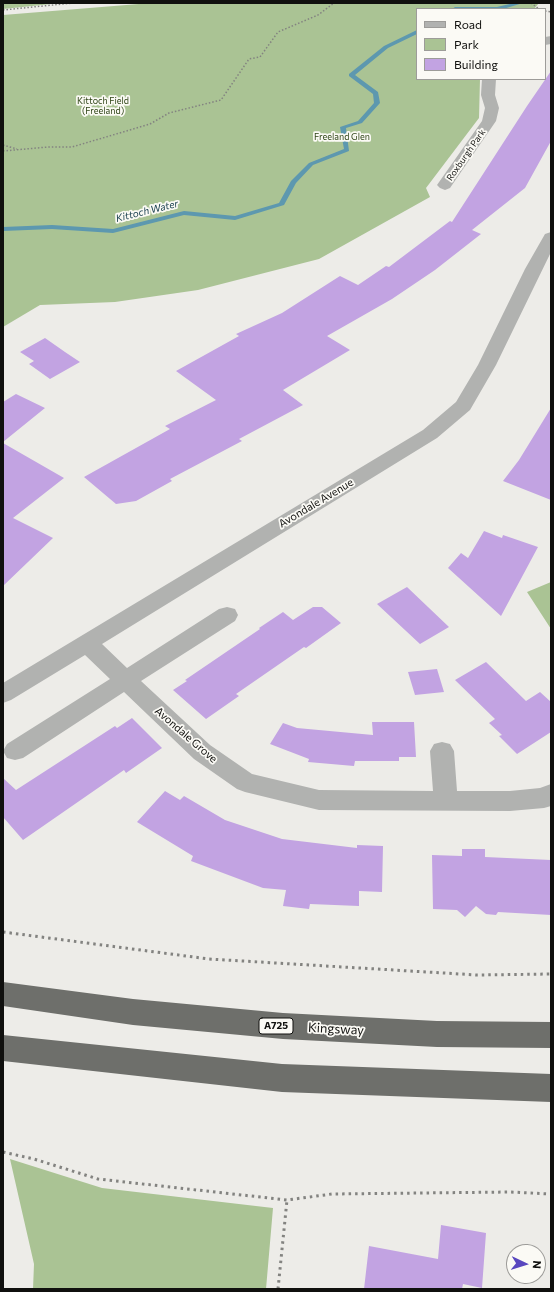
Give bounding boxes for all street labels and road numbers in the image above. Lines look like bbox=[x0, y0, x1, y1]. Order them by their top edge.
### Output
street label: Roxburgh Park bbox=[444, 127, 488, 183]
street label: Avondale Avenue bbox=[276, 475, 356, 531]
street label: Avondale Grove bbox=[152, 704, 220, 766]
road number: A725 bbox=[259, 1018, 293, 1034]
street label: Kingsway bbox=[308, 1020, 364, 1038]

